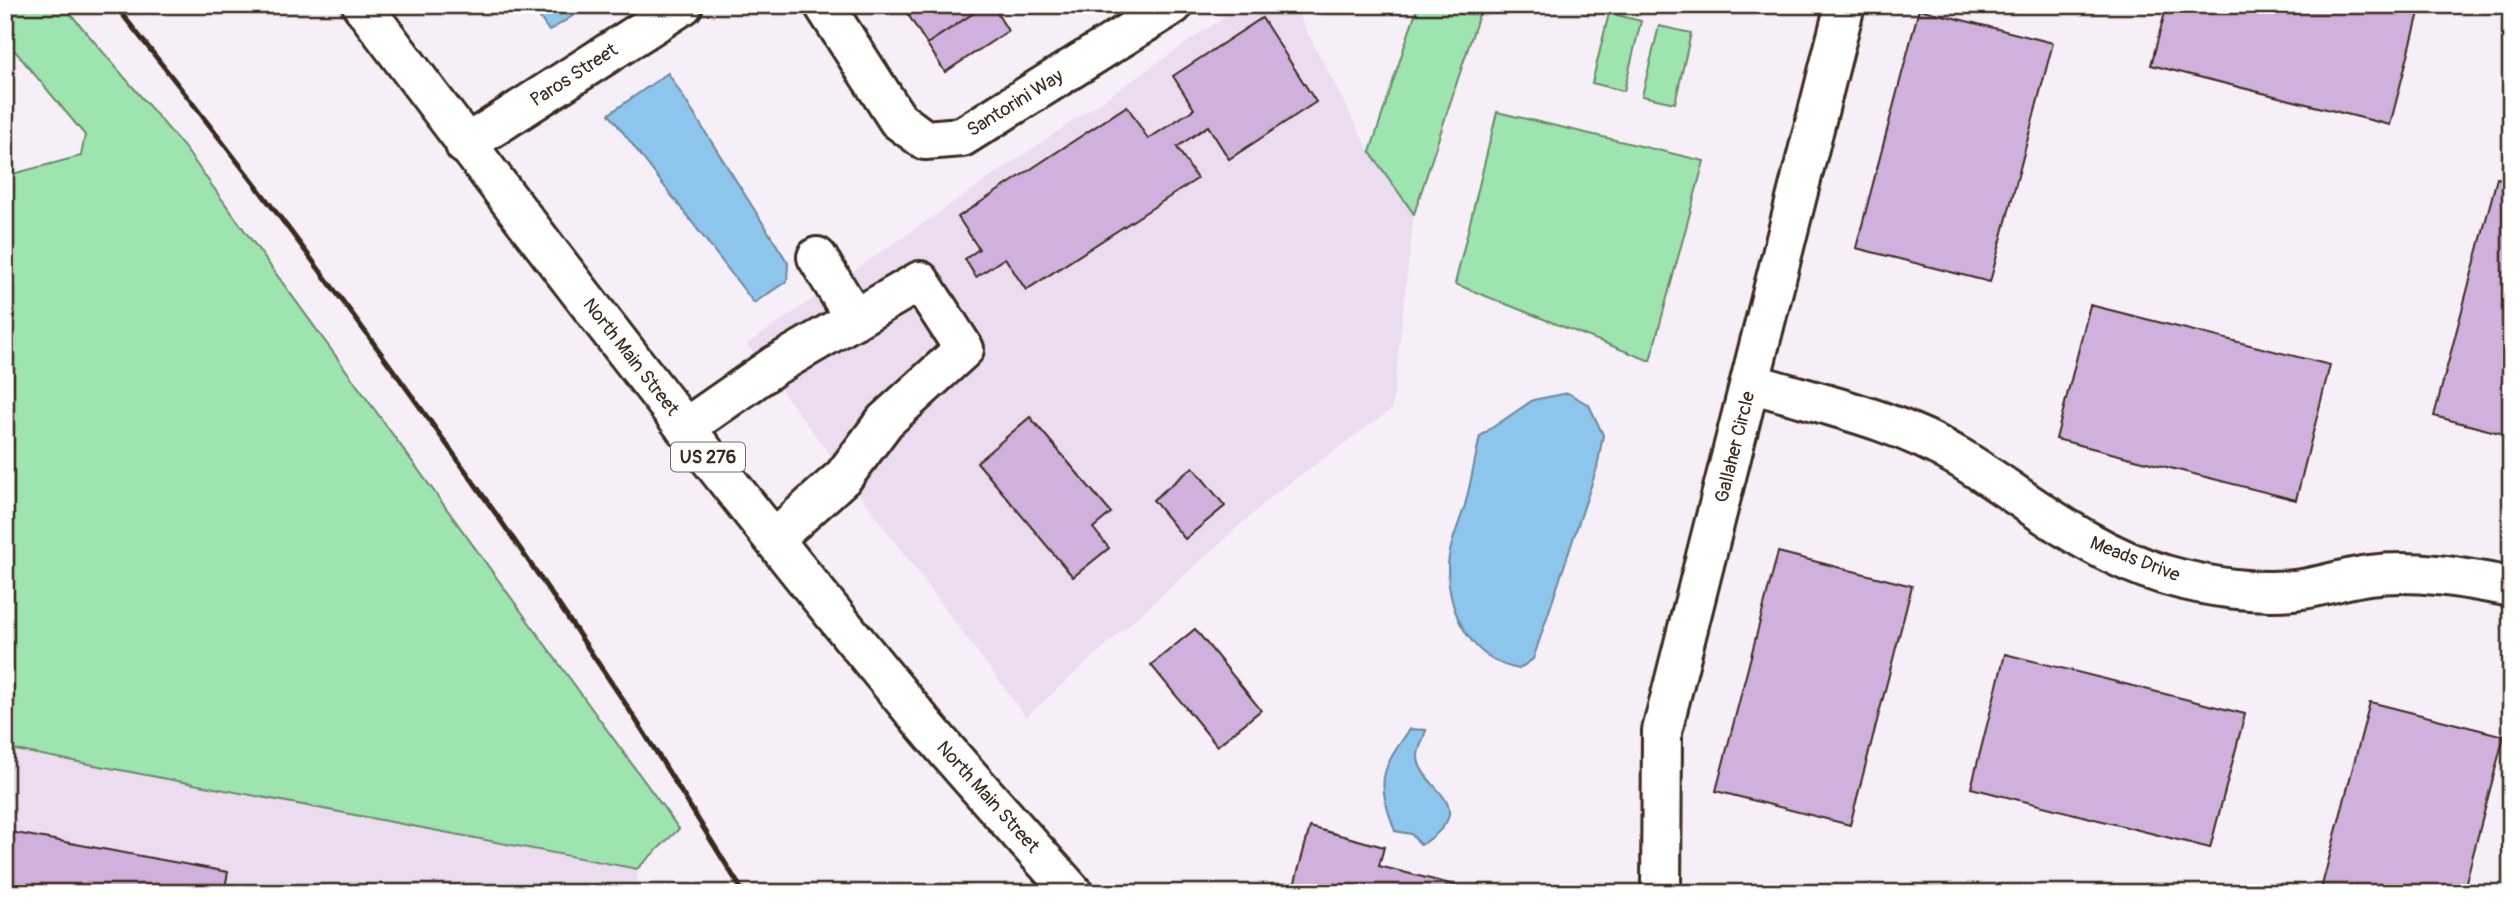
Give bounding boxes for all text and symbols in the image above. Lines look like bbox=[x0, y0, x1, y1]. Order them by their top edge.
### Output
street label: Paros Street bbox=[526, 38, 622, 112]
street label: Santorini Way bbox=[962, 64, 1068, 142]
street label: North Main Street bbox=[578, 293, 685, 421]
street label: Gallaher Circle bbox=[1710, 388, 1761, 505]
road number: US 276 bbox=[671, 443, 745, 472]
street label: Meads Drive bbox=[2087, 531, 2184, 587]
street label: North Main Street bbox=[931, 736, 1045, 858]

